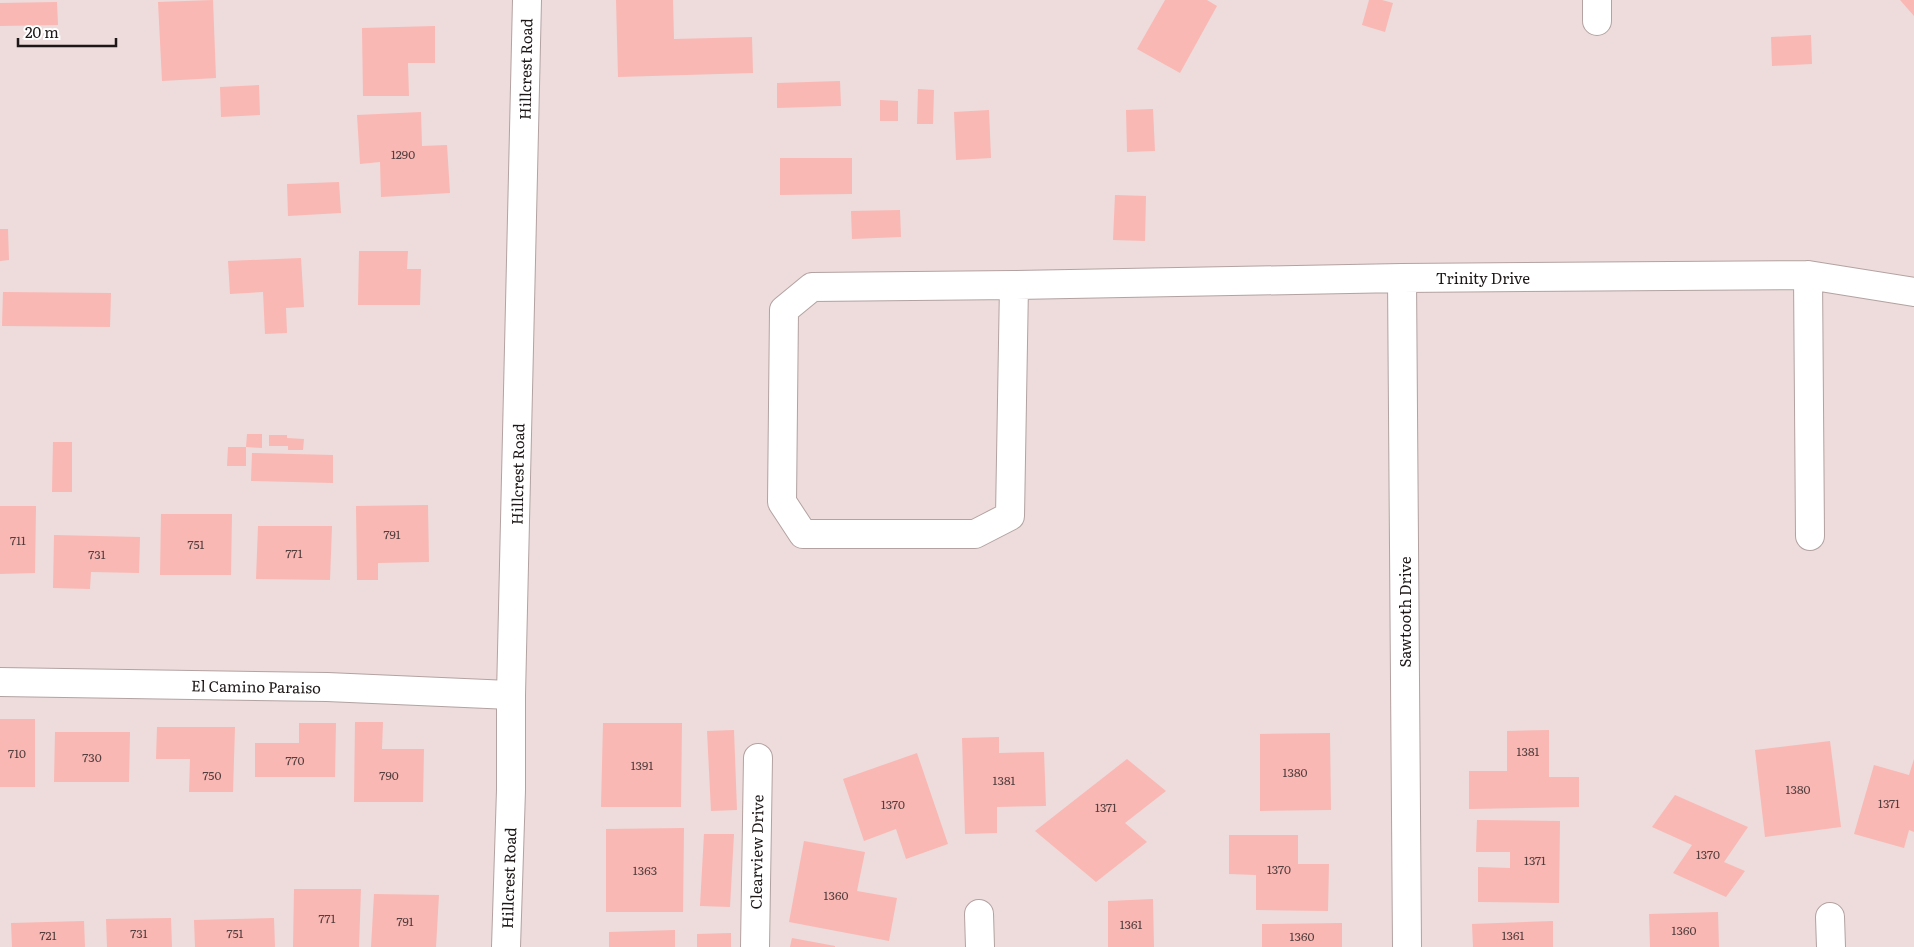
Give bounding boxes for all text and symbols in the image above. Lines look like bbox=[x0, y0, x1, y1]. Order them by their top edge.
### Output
scale bar bbox=[18, 15, 115, 47]
street label: Hillcrest Road bbox=[513, 18, 537, 120]
text: 20 m bbox=[25, 20, 59, 43]
house number: 1290 bbox=[391, 145, 415, 163]
street label: Trinity Drive bbox=[1436, 266, 1530, 289]
street label: Hillcrest Road bbox=[505, 423, 529, 525]
house number: 791 bbox=[383, 525, 401, 543]
house number: 711 bbox=[10, 531, 26, 549]
house number: 751 bbox=[188, 535, 204, 553]
house number: 771 bbox=[285, 544, 303, 562]
house number: 731 bbox=[88, 545, 106, 563]
street label: Sawtooth Drive bbox=[1393, 556, 1416, 668]
street label: El Camino Paraiso bbox=[191, 673, 321, 699]
house number: 1381 bbox=[1517, 742, 1540, 760]
house number: 710 bbox=[8, 744, 26, 762]
house number: 730 bbox=[82, 748, 102, 766]
house number: 770 bbox=[285, 751, 305, 769]
house number: 1391 bbox=[631, 756, 653, 774]
house number: 1380 bbox=[1283, 763, 1308, 781]
house number: 750 bbox=[203, 766, 221, 784]
house number: 790 bbox=[379, 766, 399, 784]
house number: 1381 bbox=[993, 771, 1016, 789]
house number: 1380 bbox=[1786, 780, 1811, 798]
street label: Clearview Drive bbox=[743, 794, 769, 910]
house number: 1371 bbox=[1878, 794, 1900, 812]
house number: 1370 bbox=[881, 795, 905, 813]
house number: 1371 bbox=[1095, 798, 1117, 816]
street label: Hillcrest Road bbox=[495, 827, 521, 929]
house number: 1370 bbox=[1696, 845, 1720, 863]
house number: 1371 bbox=[1524, 851, 1546, 869]
house number: 1370 bbox=[1267, 860, 1291, 878]
house number: 1363 bbox=[633, 861, 657, 879]
house number: 1360 bbox=[824, 886, 848, 904]
house number: 771 bbox=[318, 909, 336, 927]
house number: 791 bbox=[396, 912, 414, 930]
house number: 1361 bbox=[1120, 915, 1142, 933]
house number: 1360 bbox=[1672, 921, 1696, 939]
house number: 731 bbox=[130, 924, 148, 942]
house number: 751 bbox=[227, 924, 243, 942]
house number: 721 bbox=[39, 926, 57, 944]
house number: 1361 bbox=[1502, 926, 1524, 944]
house number: 1360 bbox=[1290, 927, 1314, 945]

